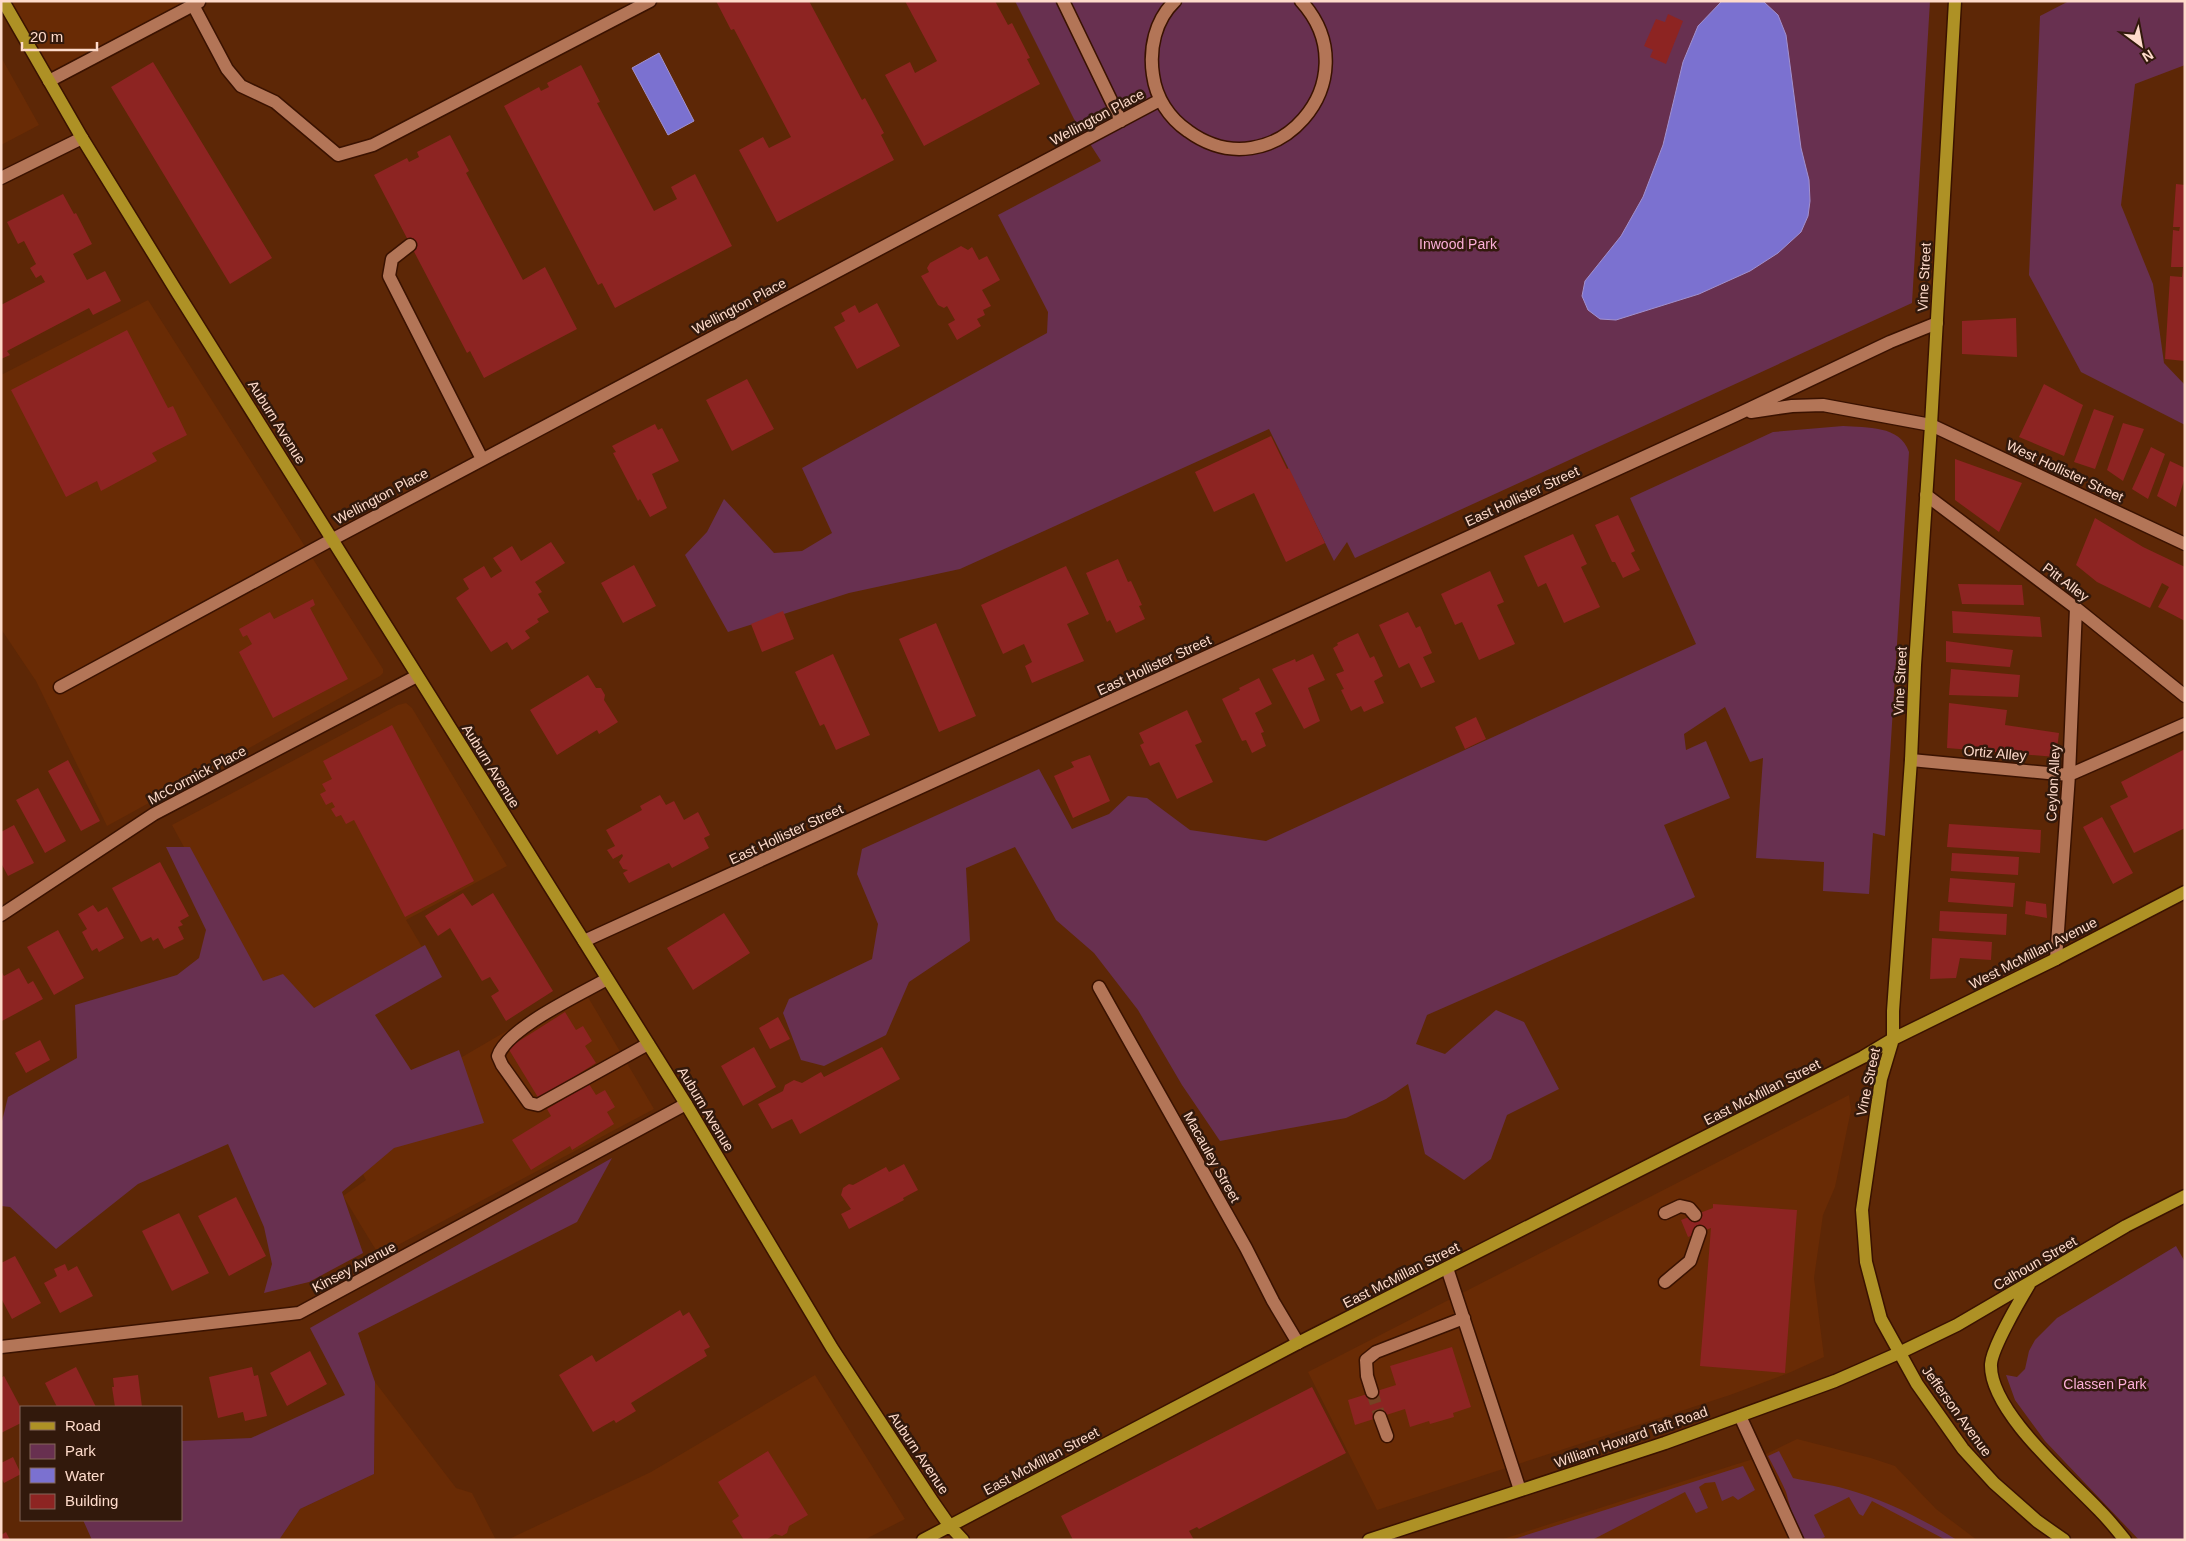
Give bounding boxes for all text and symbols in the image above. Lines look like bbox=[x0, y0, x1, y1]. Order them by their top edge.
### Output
scale bar bbox=[22, 20, 98, 52]
north arrow bbox=[2116, 20, 2166, 70]
text: 20 m bbox=[30, 28, 63, 45]
text: N bbox=[2139, 47, 2156, 65]
street label: Wellington Place bbox=[1047, 85, 1147, 148]
park label: Inwood Park bbox=[1419, 236, 1498, 252]
street label: Vine Street bbox=[1914, 242, 1934, 312]
street label: Wellington Place bbox=[689, 274, 789, 337]
street label: Auburn Avenue bbox=[245, 377, 309, 467]
street label: West Hollister Street bbox=[2004, 437, 2126, 505]
street label: East Hollister Street bbox=[1463, 463, 1582, 529]
street label: Wellington Place bbox=[331, 464, 431, 527]
street label: Pitt Alley bbox=[2040, 559, 2092, 605]
street label: East Hollister Street bbox=[1095, 632, 1214, 698]
street label: Vine Street bbox=[1890, 646, 1910, 716]
street label: Auburn Avenue bbox=[459, 721, 523, 811]
street label: McCormick Place bbox=[145, 742, 249, 808]
street label: Ortiz Alley bbox=[1963, 742, 2027, 764]
street label: Ceylon Alley bbox=[2043, 744, 2063, 822]
street label: East Hollister Street bbox=[727, 801, 846, 867]
street label: West McMillan Avenue bbox=[1967, 914, 2100, 992]
street label: Vine Street bbox=[1853, 1046, 1883, 1117]
street label: East McMillan Street bbox=[1701, 1056, 1823, 1128]
street label: Auburn Avenue bbox=[675, 1064, 738, 1154]
street label: Macauley Street bbox=[1180, 1109, 1244, 1205]
street label: Calhoun Street bbox=[1991, 1233, 2080, 1293]
street label: Kinsey Avenue bbox=[309, 1238, 399, 1296]
street label: East McMillan Street bbox=[1340, 1239, 1462, 1311]
street label: Jefferson Avenue bbox=[1919, 1363, 1995, 1459]
park label: Classen Park bbox=[2063, 1376, 2148, 1392]
street label: William Howard Taft Road bbox=[1552, 1403, 1710, 1471]
legend bbox=[20, 1406, 182, 1521]
street label: Auburn Avenue bbox=[886, 1409, 952, 1497]
text: Road bbox=[65, 1417, 101, 1434]
street label: East McMillan Street bbox=[981, 1424, 1102, 1498]
text: Park bbox=[65, 1442, 96, 1459]
text: Water bbox=[65, 1467, 104, 1484]
text: Building bbox=[65, 1492, 118, 1509]

